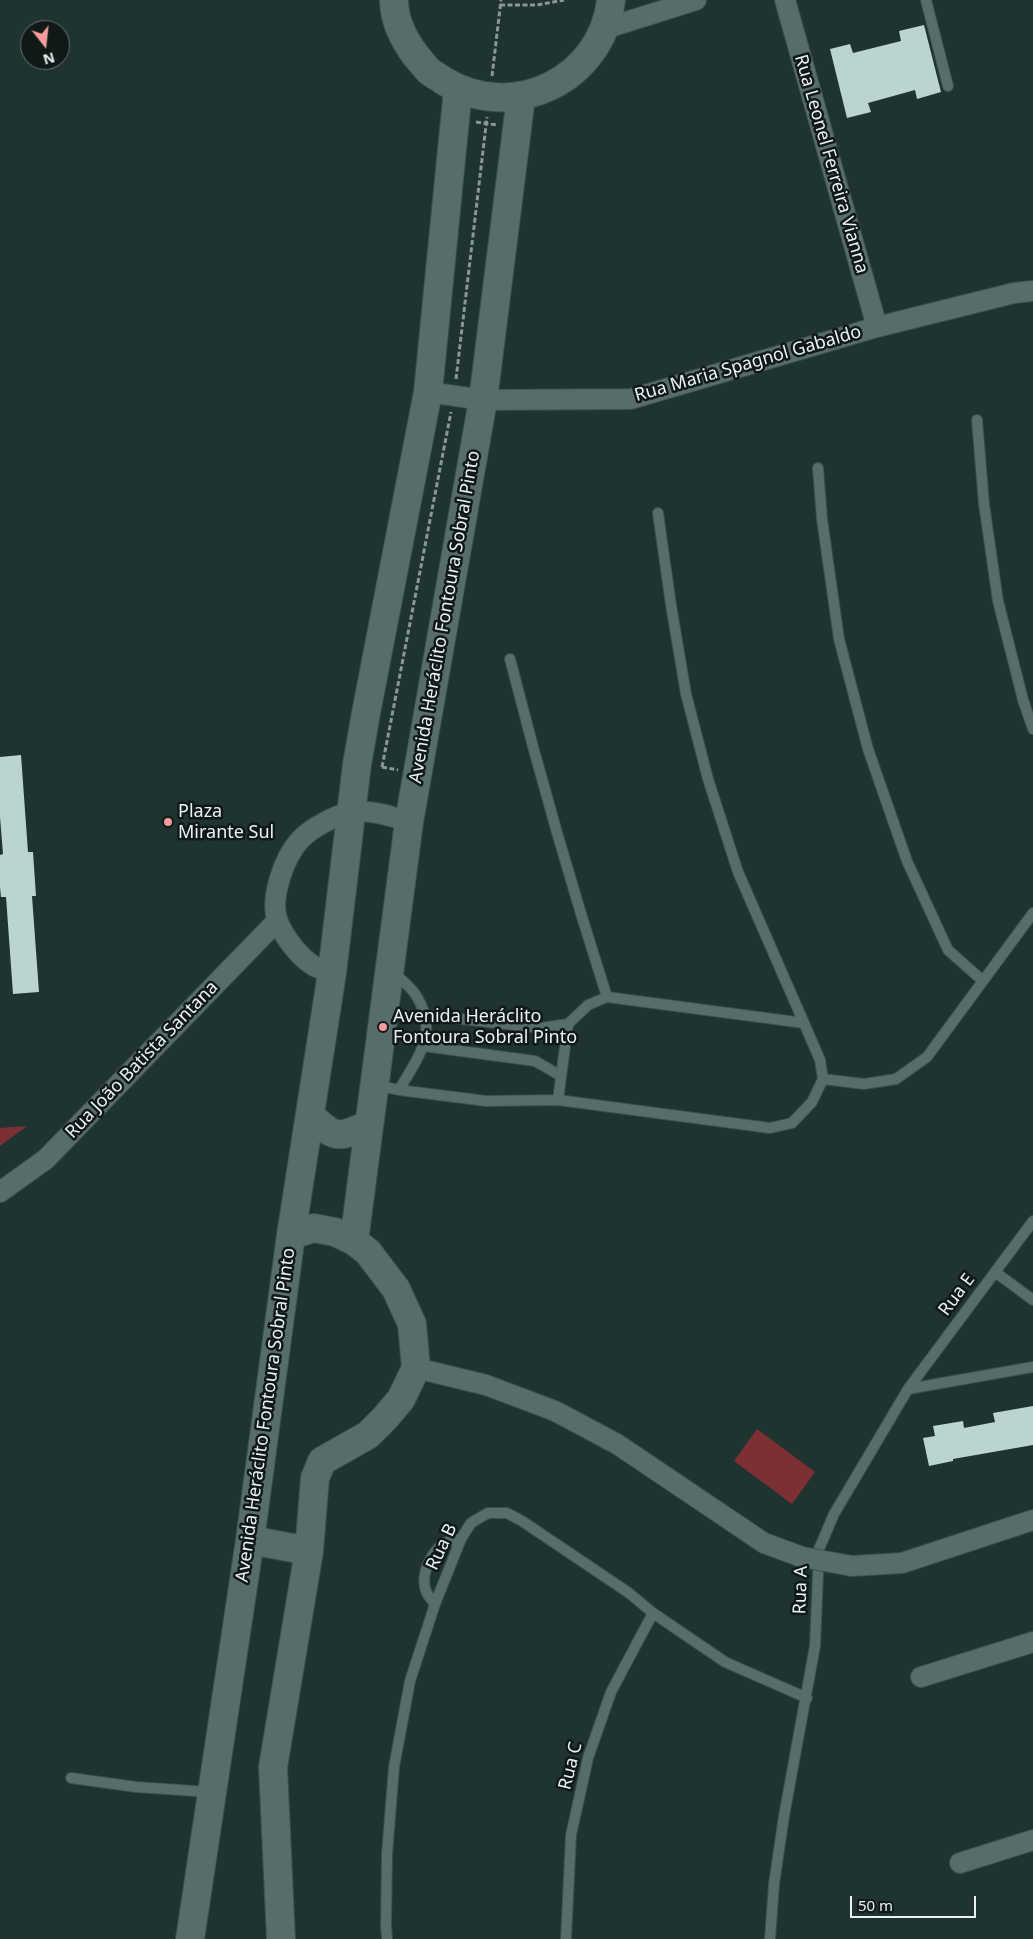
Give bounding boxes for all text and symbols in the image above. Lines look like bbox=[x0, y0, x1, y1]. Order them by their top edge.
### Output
north arrow bbox=[20, 20, 70, 70]
text: N bbox=[41, 48, 57, 70]
street label: Rua Leonel Ferreira Vianna bbox=[789, 52, 873, 276]
street label: Rua Maria Spagnol Gabaldo bbox=[632, 321, 864, 407]
street label: Avenida Heráclito Fontoura Sobral Pinto bbox=[405, 449, 485, 785]
place label: Plaza Mirante Sul bbox=[178, 801, 274, 844]
marker: Plaza Mirante Sul bbox=[162, 816, 174, 828]
street label: Rua João Batista Santana bbox=[61, 977, 223, 1143]
place label: Avenida Heráclito Fontoura Sobral Pinto bbox=[393, 1006, 577, 1048]
marker: Avenida Heráclito Fontoura Sobral Pinto bbox=[377, 1021, 389, 1033]
street label: Avenida Heráclito Fontoura Sobral Pinto bbox=[232, 1247, 300, 1583]
street label: Rua E bbox=[934, 1270, 980, 1320]
street label: Rua B bbox=[422, 1520, 462, 1574]
street label: Rua A bbox=[789, 1565, 813, 1615]
street label: Rua C bbox=[555, 1740, 587, 1792]
scale bar bbox=[853, 1886, 979, 1918]
text: 50 m bbox=[858, 1895, 893, 1915]

